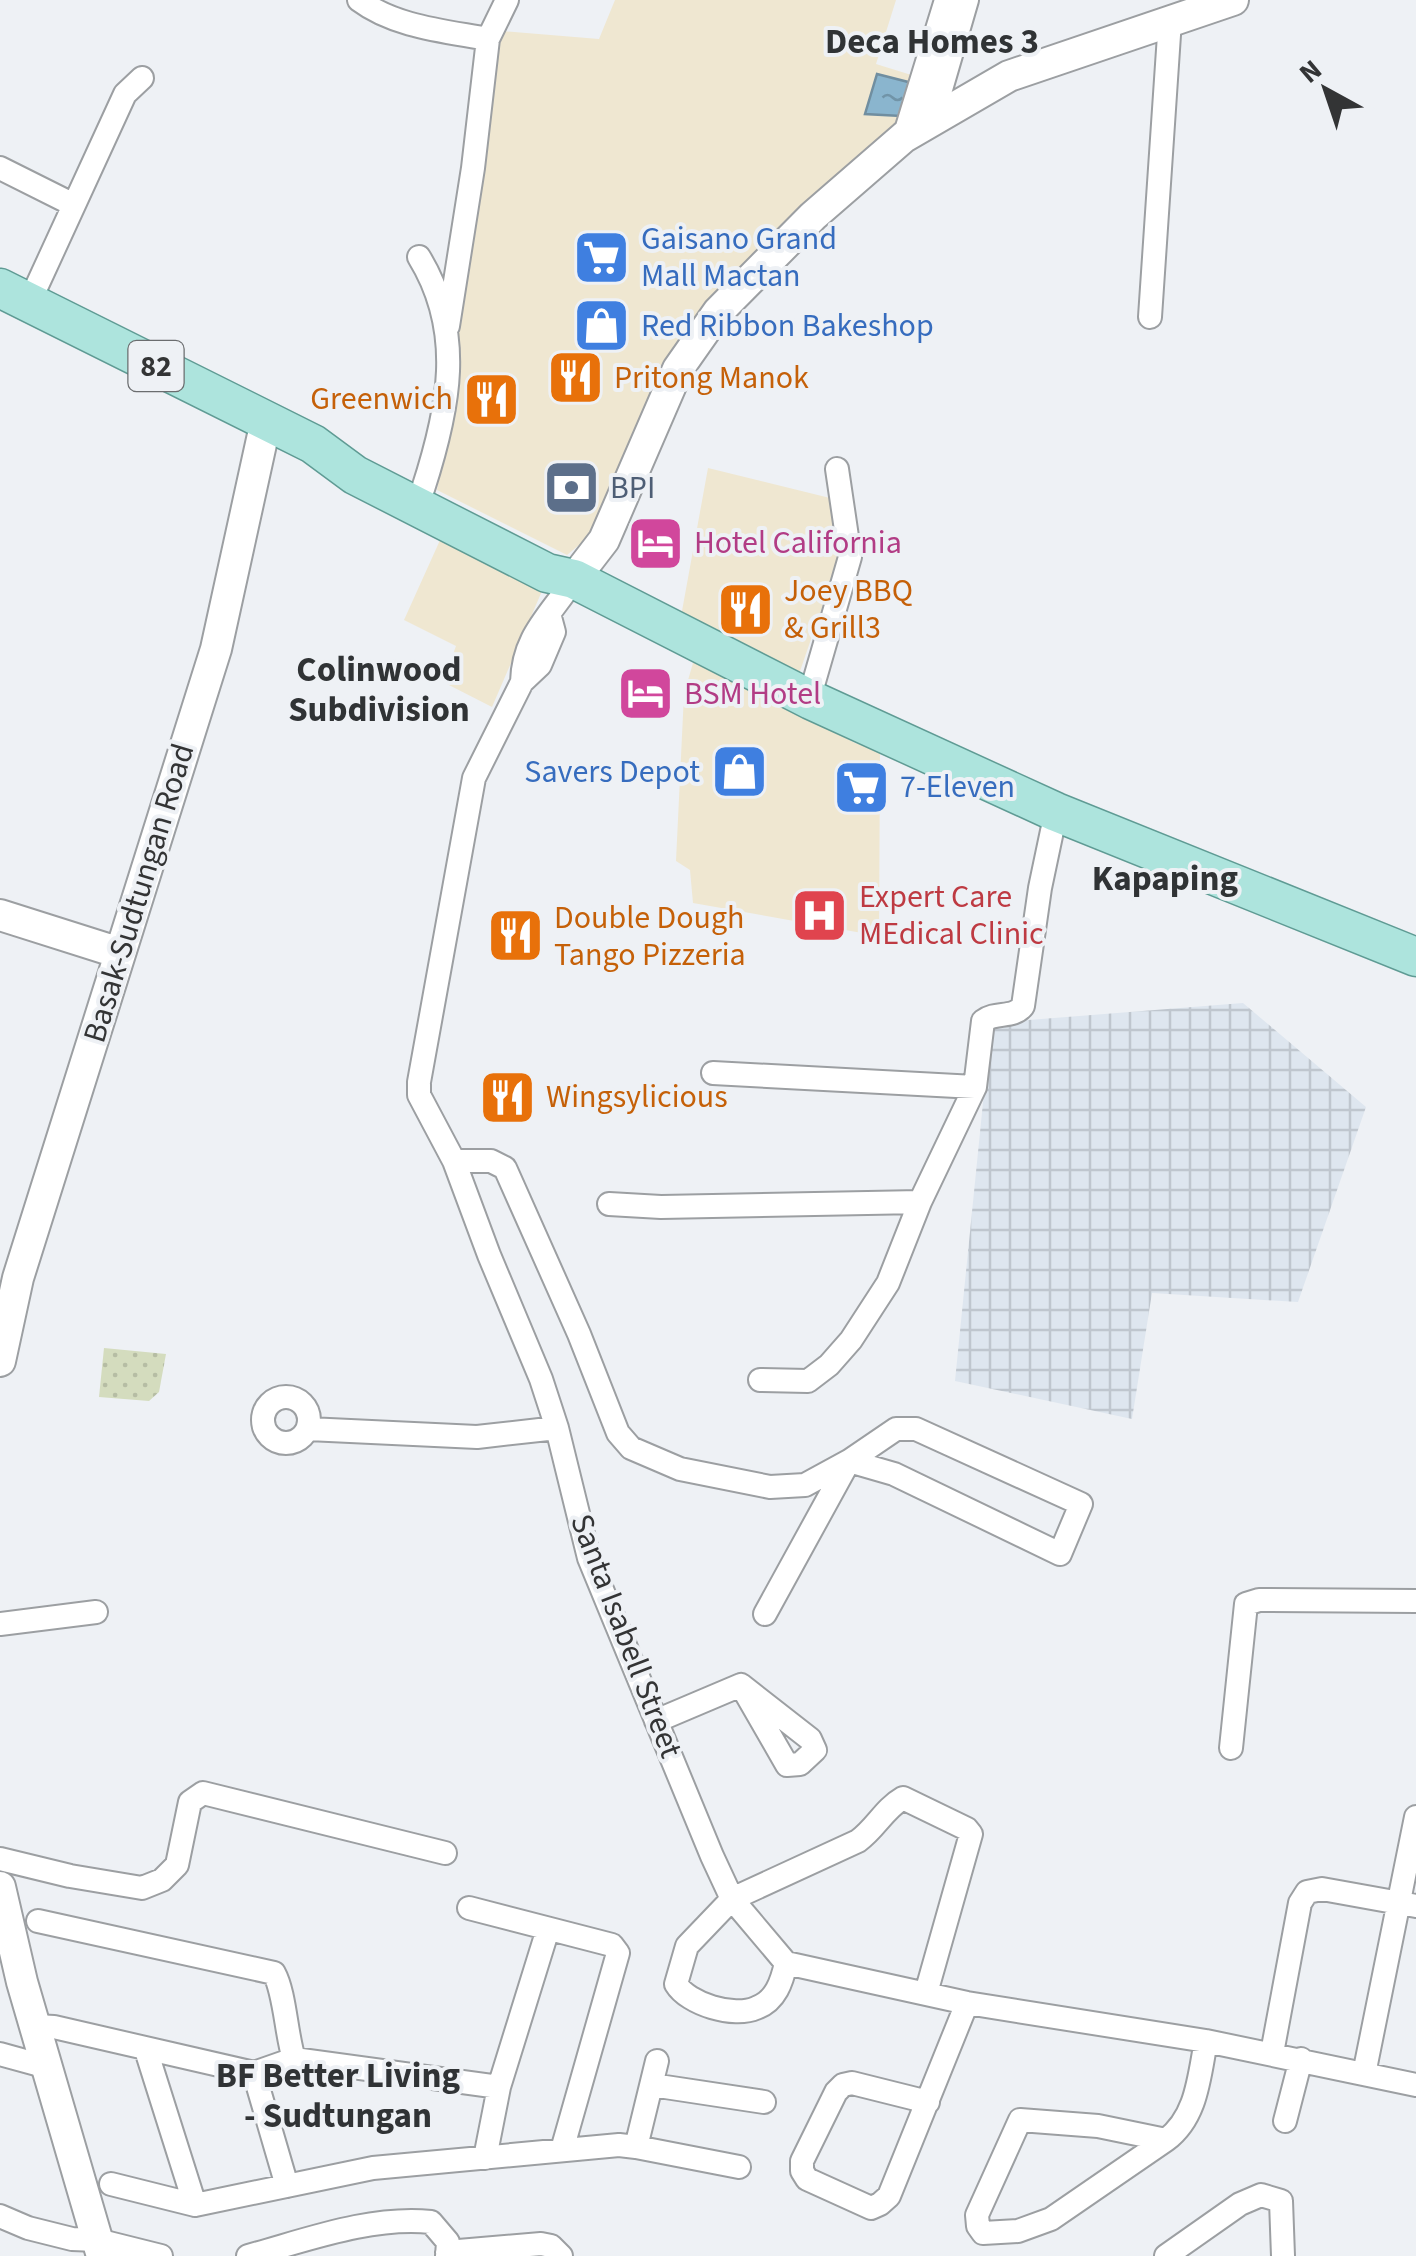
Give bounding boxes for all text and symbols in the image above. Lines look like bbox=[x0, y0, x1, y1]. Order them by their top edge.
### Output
district label: Deca Homes 3 bbox=[825, 17, 1039, 67]
north arrow bbox=[1276, 40, 1376, 140]
text: N bbox=[1291, 50, 1331, 93]
place label: Gaisano Grand Mall Mactan bbox=[641, 216, 837, 299]
supermarket icon: Gaisano Grand Mall Mactan bbox=[572, 227, 632, 287]
shop icon: Red Ribbon Bakeshop bbox=[572, 296, 632, 356]
place label: Red Ribbon Bakeshop bbox=[641, 303, 934, 349]
road number: 82 bbox=[128, 341, 184, 391]
restaurant icon: Pritong Manok bbox=[545, 348, 605, 408]
place label: Pritong Manok bbox=[614, 355, 809, 401]
restaurant icon: Greenwich bbox=[462, 369, 522, 429]
place label: Greenwich bbox=[310, 376, 453, 422]
bank icon: BPI bbox=[541, 458, 601, 518]
place label: BPI bbox=[610, 465, 655, 511]
hotel icon: Hotel California bbox=[625, 513, 685, 573]
place label: Hotel California bbox=[694, 520, 902, 566]
place label: Joey BBQ & Grill3 bbox=[784, 568, 913, 651]
restaurant icon: Joey BBQ & Grill3 bbox=[715, 579, 775, 639]
district label: Colinwood Subdivision bbox=[288, 645, 470, 735]
hotel icon: BSM Hotel bbox=[615, 664, 675, 724]
place label: BSM Hotel bbox=[684, 671, 821, 717]
street label: Basak-Sudtungan Road bbox=[72, 738, 206, 1048]
shop icon: Savers Depot bbox=[709, 742, 769, 802]
place label: Savers Depot bbox=[524, 749, 700, 795]
supermarket icon: 7-Eleven bbox=[831, 757, 891, 817]
place label: 7-Eleven bbox=[900, 764, 1015, 810]
district label: Kapaping bbox=[1092, 854, 1239, 904]
place label: Expert Care MEdical Clinic bbox=[859, 874, 1044, 957]
hospital icon: Expert Care MEdical Clinic bbox=[790, 885, 850, 945]
place label: Double Dough Tango Pizzeria bbox=[554, 895, 746, 978]
restaurant icon: Double Dough Tango Pizzeria bbox=[485, 906, 545, 966]
restaurant icon: Wingsylicious bbox=[477, 1067, 537, 1127]
place label: Wingsylicious bbox=[546, 1074, 728, 1120]
street label: Santa Isabell Street bbox=[558, 1507, 694, 1765]
district label: BF Better Living - Sudtungan bbox=[216, 2051, 461, 2141]

